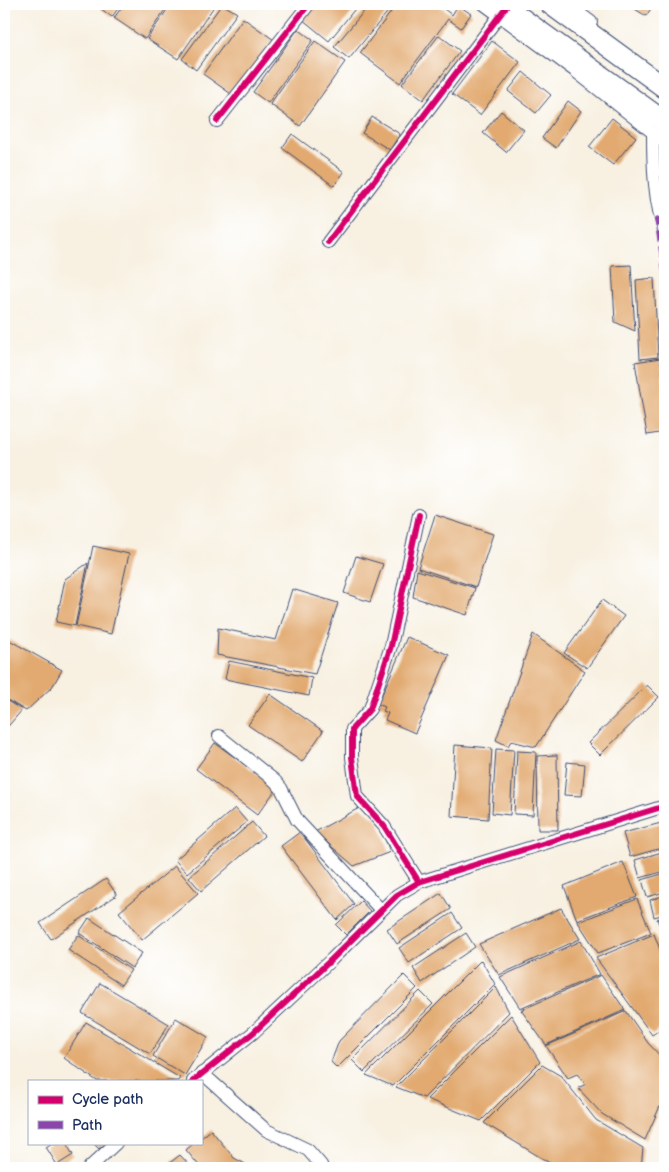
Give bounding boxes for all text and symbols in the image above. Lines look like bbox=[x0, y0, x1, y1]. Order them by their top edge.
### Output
legend bbox=[28, 1080, 202, 1144]
text: Cycle path bbox=[72, 1090, 143, 1109]
text: Path bbox=[72, 1116, 102, 1135]

